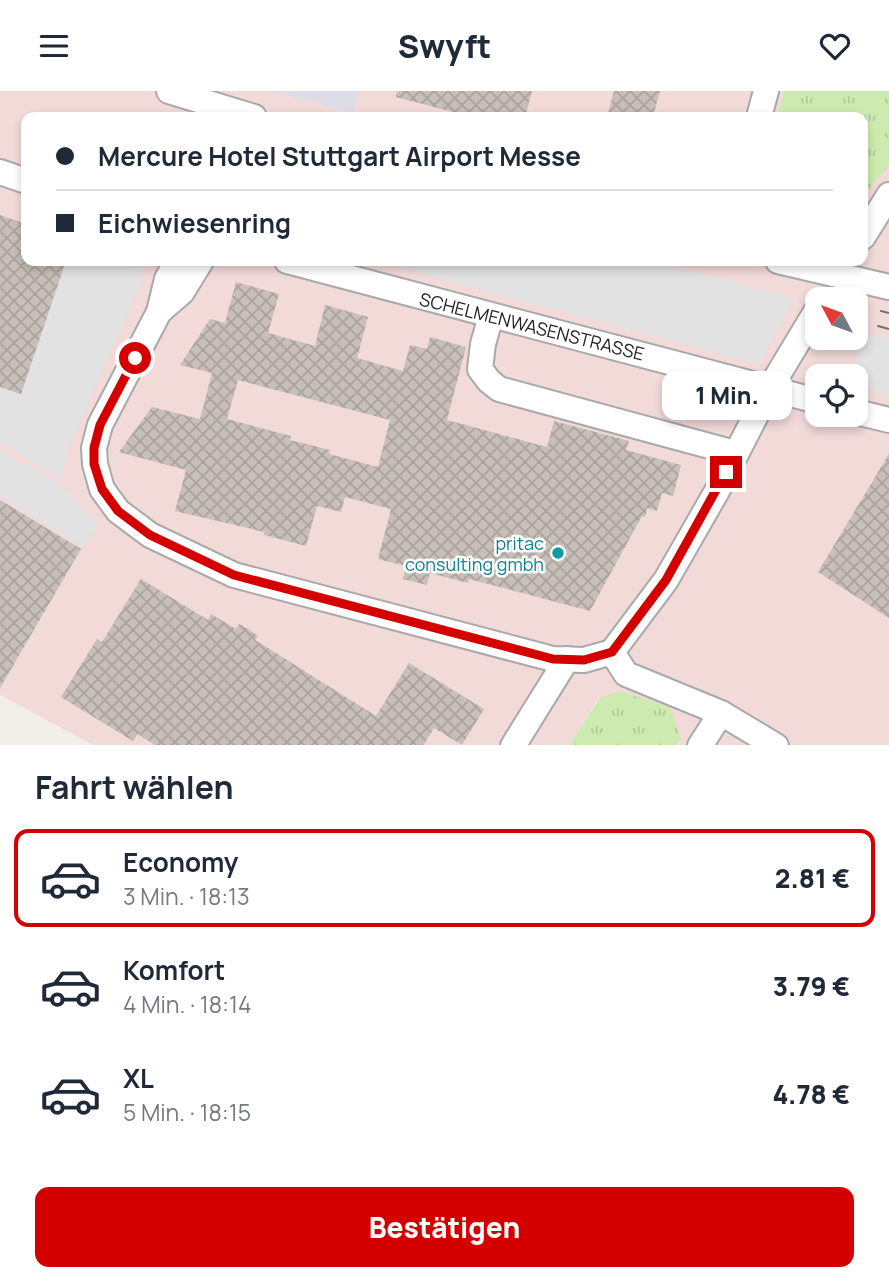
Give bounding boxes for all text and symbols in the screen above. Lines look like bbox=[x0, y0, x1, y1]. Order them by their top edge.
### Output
text: Swyft bbox=[398, 24, 491, 68]
icon: menu bbox=[35, 27, 73, 65]
icon: heart bbox=[816, 27, 854, 65]
text: Mercure Hotel Stuttgart Airport Messe bbox=[98, 138, 581, 174]
text: Eichwiesenring bbox=[98, 205, 291, 241]
street label: SCHELMENWASENSTRASSE bbox=[417, 286, 647, 366]
north arrow bbox=[805, 287, 868, 350]
map controls bbox=[805, 287, 868, 427]
route start bbox=[119, 342, 151, 374]
button: locate bbox=[805, 364, 868, 427]
callout: 1 Min. bbox=[661, 371, 791, 419]
text: 1 Min. bbox=[695, 379, 759, 411]
route end bbox=[710, 456, 742, 488]
place label: pritac consulting gmbh bbox=[405, 531, 544, 576]
marker: pritac consulting gmbh bbox=[550, 545, 566, 561]
text: Fahrt wählen bbox=[35, 765, 234, 809]
text: Economy bbox=[123, 844, 238, 880]
icon: car bbox=[39, 847, 102, 910]
text: 2.81 € bbox=[775, 860, 850, 896]
text: 3 Min. · 18:13 bbox=[123, 880, 250, 912]
text: Komfort bbox=[123, 952, 225, 988]
icon: car bbox=[39, 955, 102, 1018]
text: 3.79 € bbox=[773, 968, 850, 1004]
text: 4 Min. · 18:14 bbox=[123, 988, 252, 1020]
text: XL bbox=[123, 1060, 154, 1096]
icon: car bbox=[39, 1063, 102, 1126]
text: 4.78 € bbox=[773, 1076, 850, 1112]
text: 5 Min. · 18:15 bbox=[123, 1096, 251, 1128]
button: Bestätigen bbox=[35, 1187, 854, 1267]

